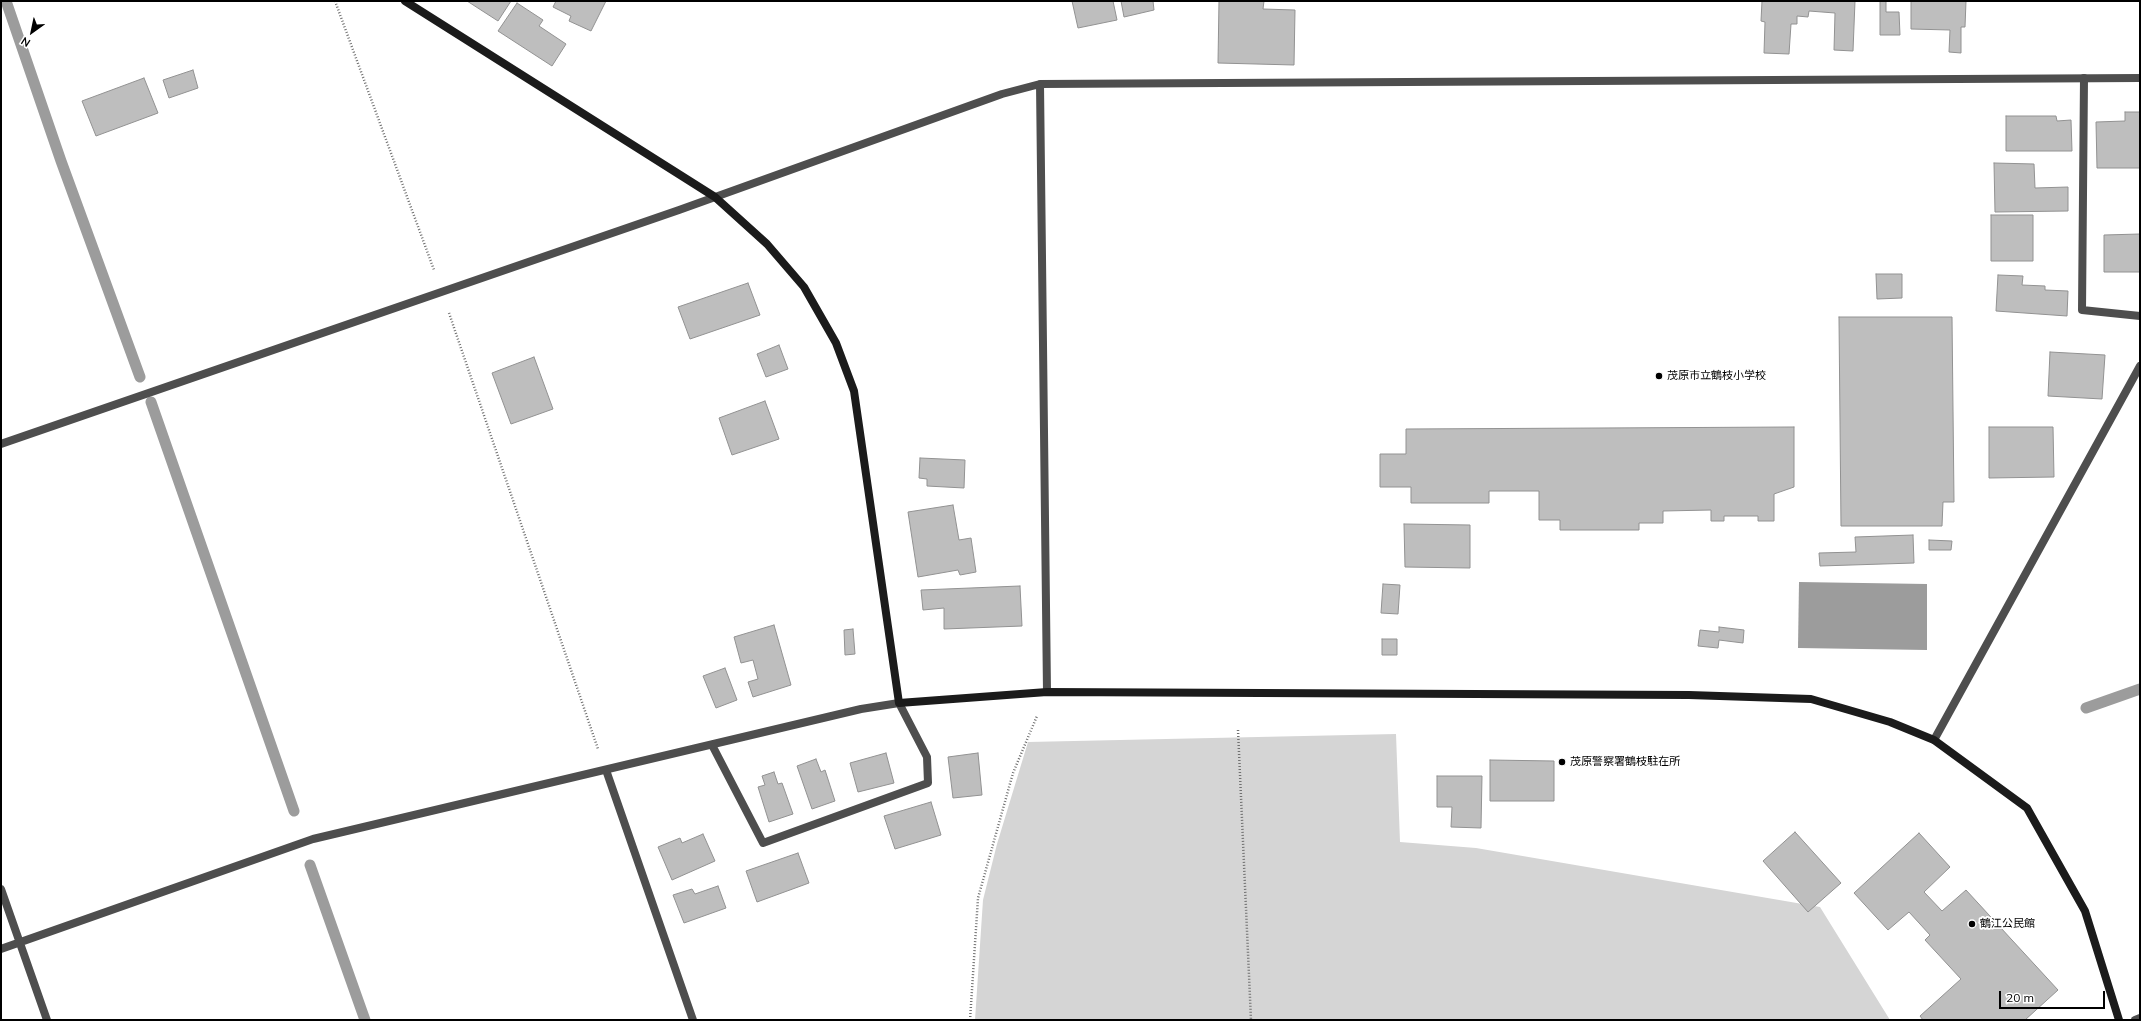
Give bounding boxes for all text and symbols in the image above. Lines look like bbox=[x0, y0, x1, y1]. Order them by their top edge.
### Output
north arrow bbox=[12, 12, 52, 52]
text: N bbox=[18, 34, 33, 50]
place label: 茂原市立鶴枝小学校 bbox=[1667, 369, 1766, 383]
marker: 茂原市立鶴枝小学校 bbox=[1654, 371, 1664, 381]
place label: 茂原警察署鶴枝駐在所 bbox=[1570, 755, 1680, 769]
marker: 茂原警察署鶴枝駐在所 bbox=[1557, 757, 1567, 767]
place label: 鶴江公民館 bbox=[1980, 917, 2035, 931]
marker: 鶴江公民館 bbox=[1967, 919, 1977, 929]
scale bar bbox=[2001, 983, 2107, 1009]
text: 20 m bbox=[2006, 990, 2034, 1005]

